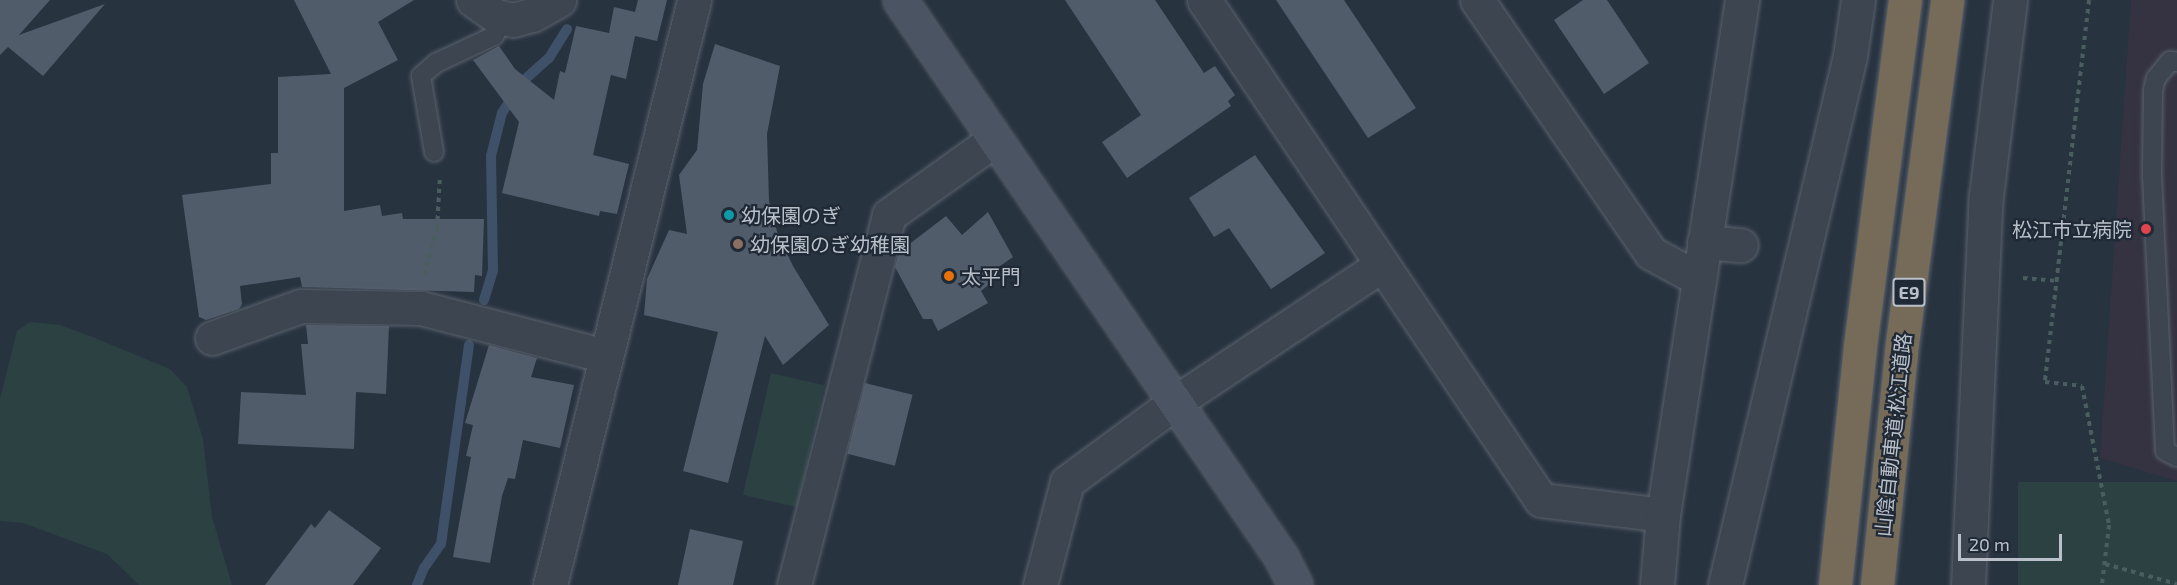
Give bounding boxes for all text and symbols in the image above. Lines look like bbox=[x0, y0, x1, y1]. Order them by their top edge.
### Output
place label: 幼保園のぎ bbox=[741, 203, 841, 227]
marker: 幼保園のぎ bbox=[722, 208, 736, 222]
place label: 松江市立病院 bbox=[2012, 217, 2132, 241]
marker: 松江市立病院 bbox=[2137, 220, 2155, 238]
place label: 幼保園のぎ幼稚園 bbox=[750, 232, 910, 256]
marker: 幼保園のぎ幼稚園 bbox=[731, 237, 745, 251]
place label: 太平門 bbox=[961, 264, 1021, 288]
marker: 太平門 bbox=[942, 269, 956, 283]
road number: E9 bbox=[1891, 277, 1927, 307]
street label: 山陰自動車道;松江道路 bbox=[1870, 332, 1916, 538]
scale bar bbox=[1961, 522, 2064, 560]
text: 20 m bbox=[1969, 533, 2010, 555]

